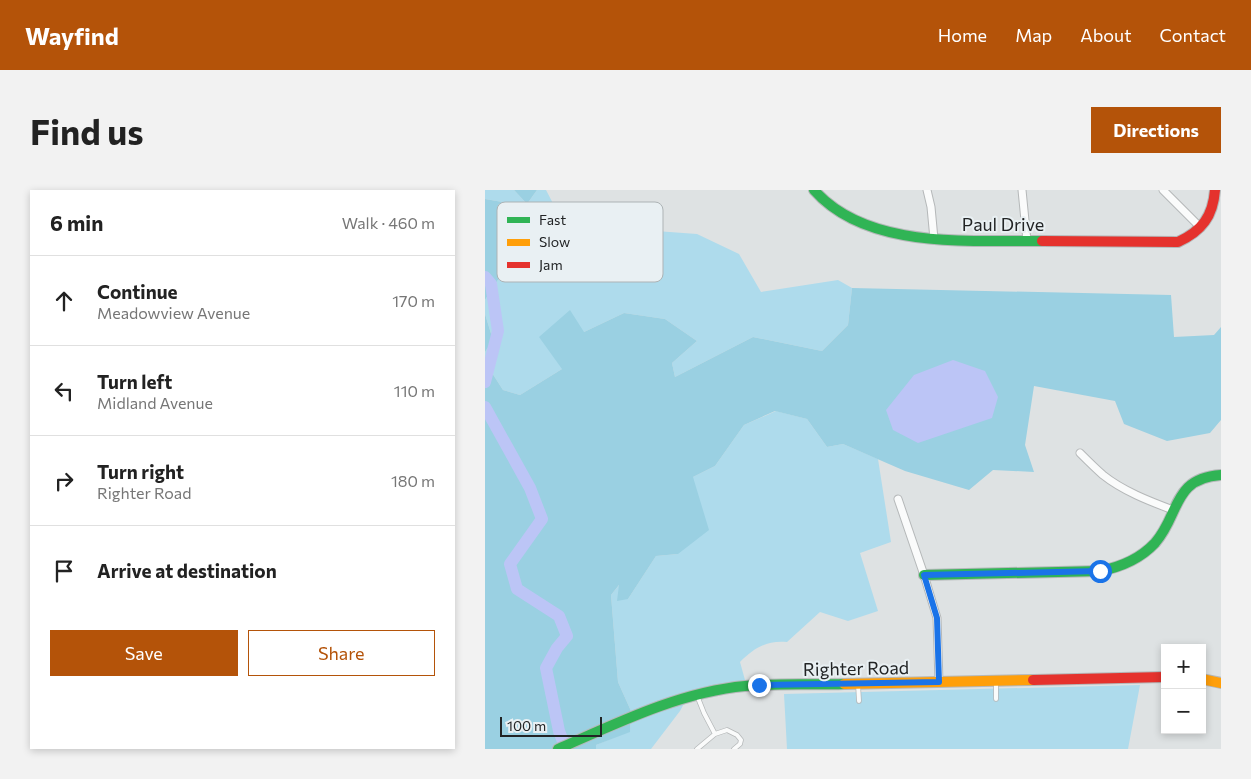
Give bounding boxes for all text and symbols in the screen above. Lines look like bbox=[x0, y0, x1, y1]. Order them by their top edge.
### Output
text: Wayfind bbox=[25, 21, 119, 50]
text: Home bbox=[938, 24, 987, 46]
text: Map bbox=[1015, 24, 1052, 46]
text: About bbox=[1080, 24, 1132, 46]
text: Contact bbox=[1160, 24, 1226, 46]
button: Directions bbox=[1091, 107, 1221, 153]
text: Find us bbox=[30, 109, 144, 152]
legend bbox=[497, 202, 663, 282]
text: 6 min bbox=[50, 210, 103, 235]
text: Fast bbox=[539, 211, 566, 228]
text: Walk · 460 m bbox=[342, 213, 435, 232]
street label: Paul Drive bbox=[962, 213, 1044, 235]
text: Slow bbox=[539, 233, 570, 250]
text: Jam bbox=[539, 256, 563, 273]
text: Continue bbox=[97, 280, 177, 303]
icon: ahead bbox=[50, 287, 78, 315]
text: 170 m bbox=[392, 291, 435, 310]
text: Meadowview Avenue bbox=[97, 303, 250, 322]
text: Turn left bbox=[97, 370, 172, 393]
icon: left bbox=[50, 377, 78, 405]
text: 110 m bbox=[394, 381, 435, 400]
text: Midland Avenue bbox=[97, 393, 213, 412]
text: Turn right bbox=[97, 460, 184, 483]
icon: right bbox=[50, 467, 78, 495]
text: 180 m bbox=[391, 471, 435, 490]
text: Righter Road bbox=[97, 483, 191, 502]
icon: arrive bbox=[50, 557, 78, 585]
text: Arrive at destination bbox=[97, 559, 277, 582]
route start bbox=[1089, 560, 1112, 583]
button: Save bbox=[50, 630, 238, 676]
button: Share bbox=[248, 630, 435, 676]
map controls bbox=[1161, 644, 1206, 734]
button: + bbox=[1161, 644, 1206, 689]
street label: Righter Road bbox=[803, 656, 909, 680]
route end bbox=[748, 674, 771, 697]
button: − bbox=[1161, 689, 1206, 734]
scale bar bbox=[500, 714, 603, 737]
text: 100 m bbox=[507, 717, 546, 734]

